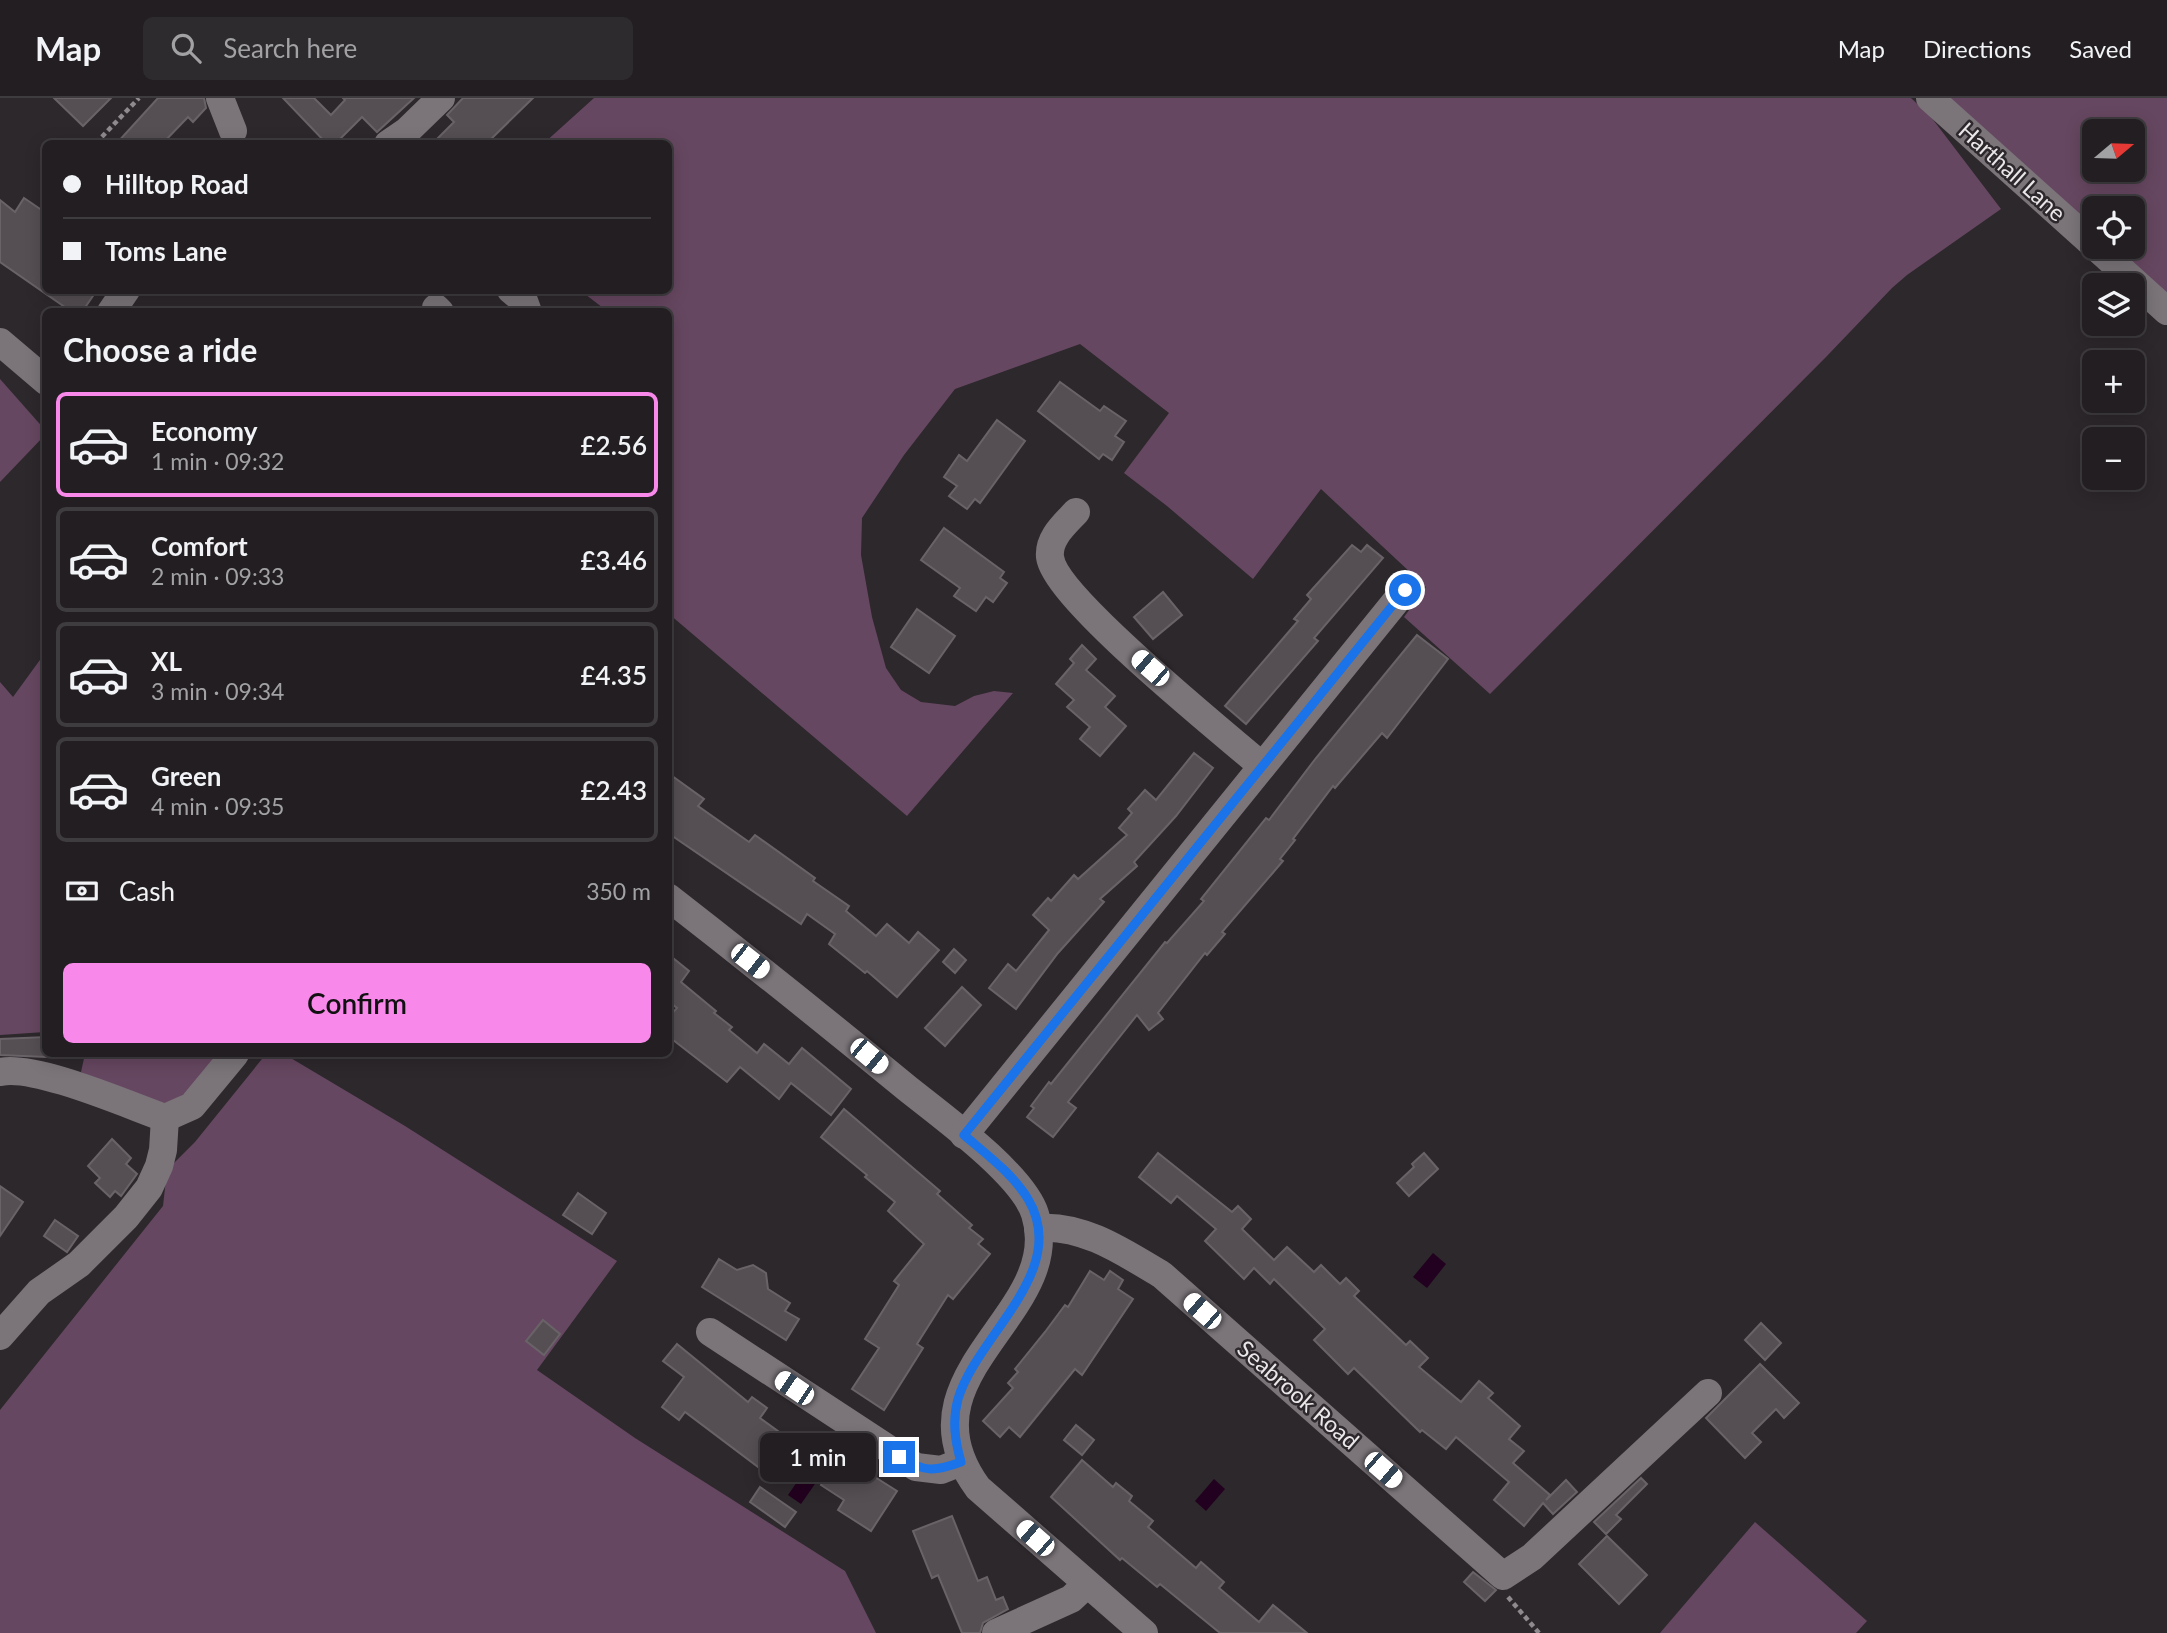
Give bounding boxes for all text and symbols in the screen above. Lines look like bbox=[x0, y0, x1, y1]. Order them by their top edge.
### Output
search box bbox=[143, 17, 633, 80]
text: Map bbox=[35, 28, 101, 68]
icon: search bbox=[167, 29, 205, 67]
text: Search here bbox=[223, 32, 357, 64]
text: Map bbox=[1838, 34, 1885, 63]
text: Directions bbox=[1923, 34, 2031, 63]
text: Saved bbox=[2069, 34, 2132, 63]
street label: Harthall Lane bbox=[1953, 116, 2072, 227]
north arrow bbox=[2082, 119, 2146, 182]
map controls bbox=[2082, 119, 2145, 490]
text: Hilltop Road bbox=[105, 168, 249, 200]
button: locate bbox=[2082, 196, 2145, 259]
text: Toms Lane bbox=[105, 235, 227, 267]
button: layers bbox=[2082, 273, 2145, 336]
text: Choose a ride bbox=[63, 330, 257, 369]
button: + bbox=[2082, 350, 2145, 413]
icon: car bbox=[67, 413, 130, 476]
text: Economy bbox=[151, 415, 257, 447]
button: − bbox=[2082, 427, 2145, 490]
text: £2.56 bbox=[581, 429, 647, 461]
text: 1 min · 09:32 bbox=[151, 447, 284, 475]
icon: car bbox=[67, 528, 130, 591]
text: Comfort bbox=[151, 530, 248, 562]
text: £3.46 bbox=[581, 544, 647, 576]
text: 2 min · 09:33 bbox=[151, 562, 284, 590]
route start bbox=[1389, 574, 1421, 606]
icon: car bbox=[67, 643, 130, 706]
text: XL bbox=[151, 645, 182, 677]
car bbox=[1128, 646, 1173, 690]
text: £4.35 bbox=[581, 659, 647, 691]
text: 3 min · 09:34 bbox=[151, 677, 284, 705]
icon: car bbox=[67, 758, 130, 821]
text: Green bbox=[151, 760, 221, 792]
text: £2.43 bbox=[581, 774, 647, 806]
text: 4 min · 09:35 bbox=[151, 792, 284, 820]
icon: cash bbox=[63, 872, 101, 910]
text: Cash bbox=[119, 875, 175, 907]
text: 350 m bbox=[586, 877, 651, 905]
car bbox=[727, 940, 774, 982]
button: Confirm bbox=[63, 963, 651, 1043]
car bbox=[847, 1034, 892, 1078]
car bbox=[1180, 1289, 1225, 1333]
street label: Seabrook Road bbox=[1232, 1334, 1365, 1454]
car bbox=[771, 1368, 818, 1408]
callout: 1 min bbox=[759, 1432, 874, 1482]
route end bbox=[883, 1441, 915, 1473]
text: 1 min bbox=[790, 1443, 846, 1471]
car bbox=[1361, 1448, 1406, 1492]
car bbox=[1013, 1516, 1058, 1560]

